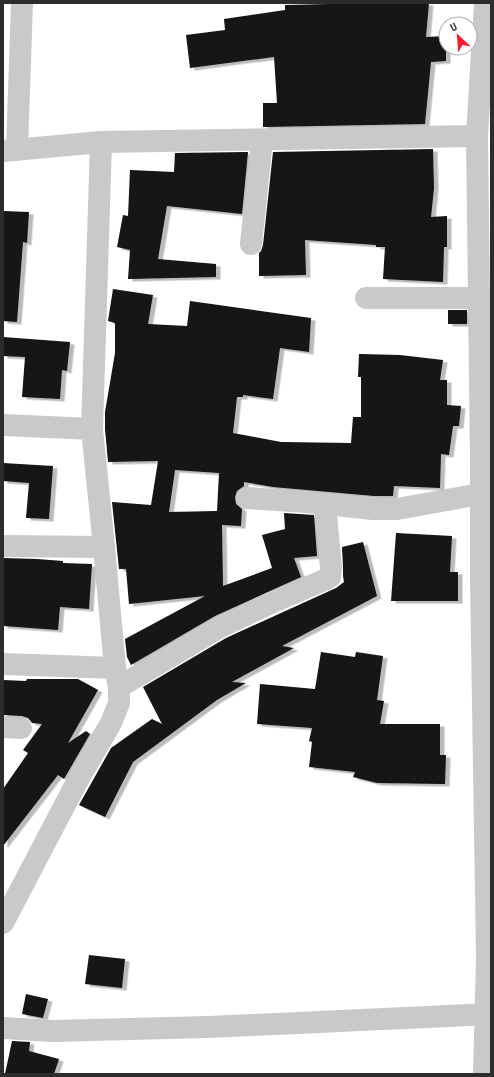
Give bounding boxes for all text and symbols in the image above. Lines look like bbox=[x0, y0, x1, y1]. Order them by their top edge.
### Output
north arrow bbox=[438, 16, 478, 56]
text: U bbox=[448, 19, 460, 35]

